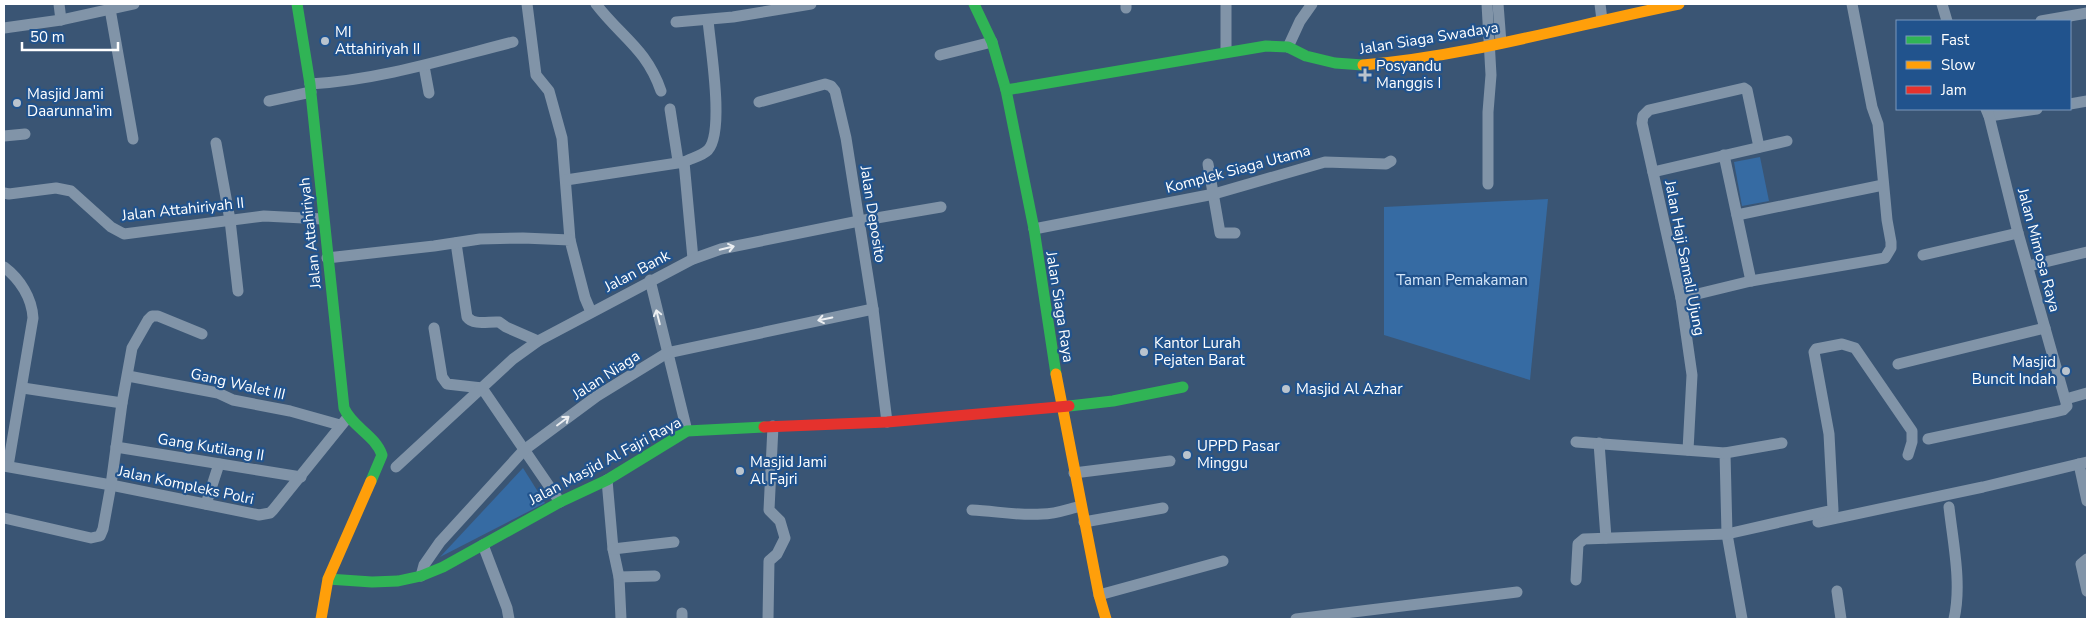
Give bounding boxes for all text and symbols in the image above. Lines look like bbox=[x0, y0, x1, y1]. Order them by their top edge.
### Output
street label: Jalan Siaga Swadaya bbox=[1357, 17, 1500, 59]
scale bar bbox=[22, 20, 119, 52]
legend bbox=[1896, 20, 2071, 110]
place label: MI Attahiriyah II bbox=[335, 22, 420, 59]
text: 50 m bbox=[30, 27, 65, 47]
text: Fast bbox=[1941, 30, 1970, 50]
marker: MI Attahiriyah II bbox=[319, 35, 331, 47]
text: Slow bbox=[1941, 55, 1976, 75]
place label: Posyandu Manggis I bbox=[1376, 56, 1442, 93]
marker: Posyandu Manggis I bbox=[1358, 68, 1372, 82]
text: Jam bbox=[1940, 80, 1967, 100]
place label: Masjid Jami Daarunna'im bbox=[27, 84, 112, 121]
marker: Masjid Jami Daarunna'im bbox=[11, 97, 23, 109]
street label: Komplek Siaga Utama bbox=[1163, 140, 1313, 198]
street label: Jalan Deposito bbox=[855, 163, 891, 264]
street label: Jalan Attahiriyah bbox=[294, 177, 326, 290]
street label: Jalan Haji Samali Ujung bbox=[1660, 178, 1710, 337]
street label: Jalan Mimosa Raya bbox=[2013, 185, 2065, 314]
street label: Jalan Attahiriyah II bbox=[120, 193, 245, 225]
one-way arrow bbox=[718, 243, 734, 252]
street label: Jalan Bank bbox=[600, 245, 674, 297]
street label: Jalan Siaga Raya bbox=[1041, 249, 1079, 364]
park label: Taman Pemakaman bbox=[1396, 270, 1528, 290]
one-way arrow bbox=[653, 309, 662, 325]
one-way arrow bbox=[818, 315, 834, 324]
place label: Kantor Lurah Pejaten Barat bbox=[1154, 333, 1245, 370]
street label: Jalan Niaga bbox=[567, 346, 644, 405]
marker: Kantor Lurah Pejaten Barat bbox=[1138, 346, 1150, 358]
place label: Masjid Buncit Indah bbox=[1972, 352, 2056, 389]
street label: Gang Walet III bbox=[189, 363, 287, 405]
marker: Masjid Buncit Indah bbox=[2060, 365, 2072, 377]
place label: Masjid Al Azhar bbox=[1296, 379, 1403, 399]
marker: Masjid Al Azhar bbox=[1280, 383, 1292, 395]
street label: Jalan Masjid Al Fajri Raya bbox=[524, 412, 685, 510]
one-way arrow bbox=[556, 416, 569, 427]
street label: Gang Kutilang II bbox=[156, 429, 266, 465]
place label: UPPD Pasar Minggu bbox=[1197, 436, 1280, 473]
marker: UPPD Pasar Minggu bbox=[1181, 449, 1193, 461]
place label: Masjid Jami Al Fajri bbox=[750, 452, 827, 489]
street label: Jalan Kompleks Polri bbox=[115, 461, 256, 509]
marker: Masjid Jami Al Fajri bbox=[734, 465, 746, 477]

